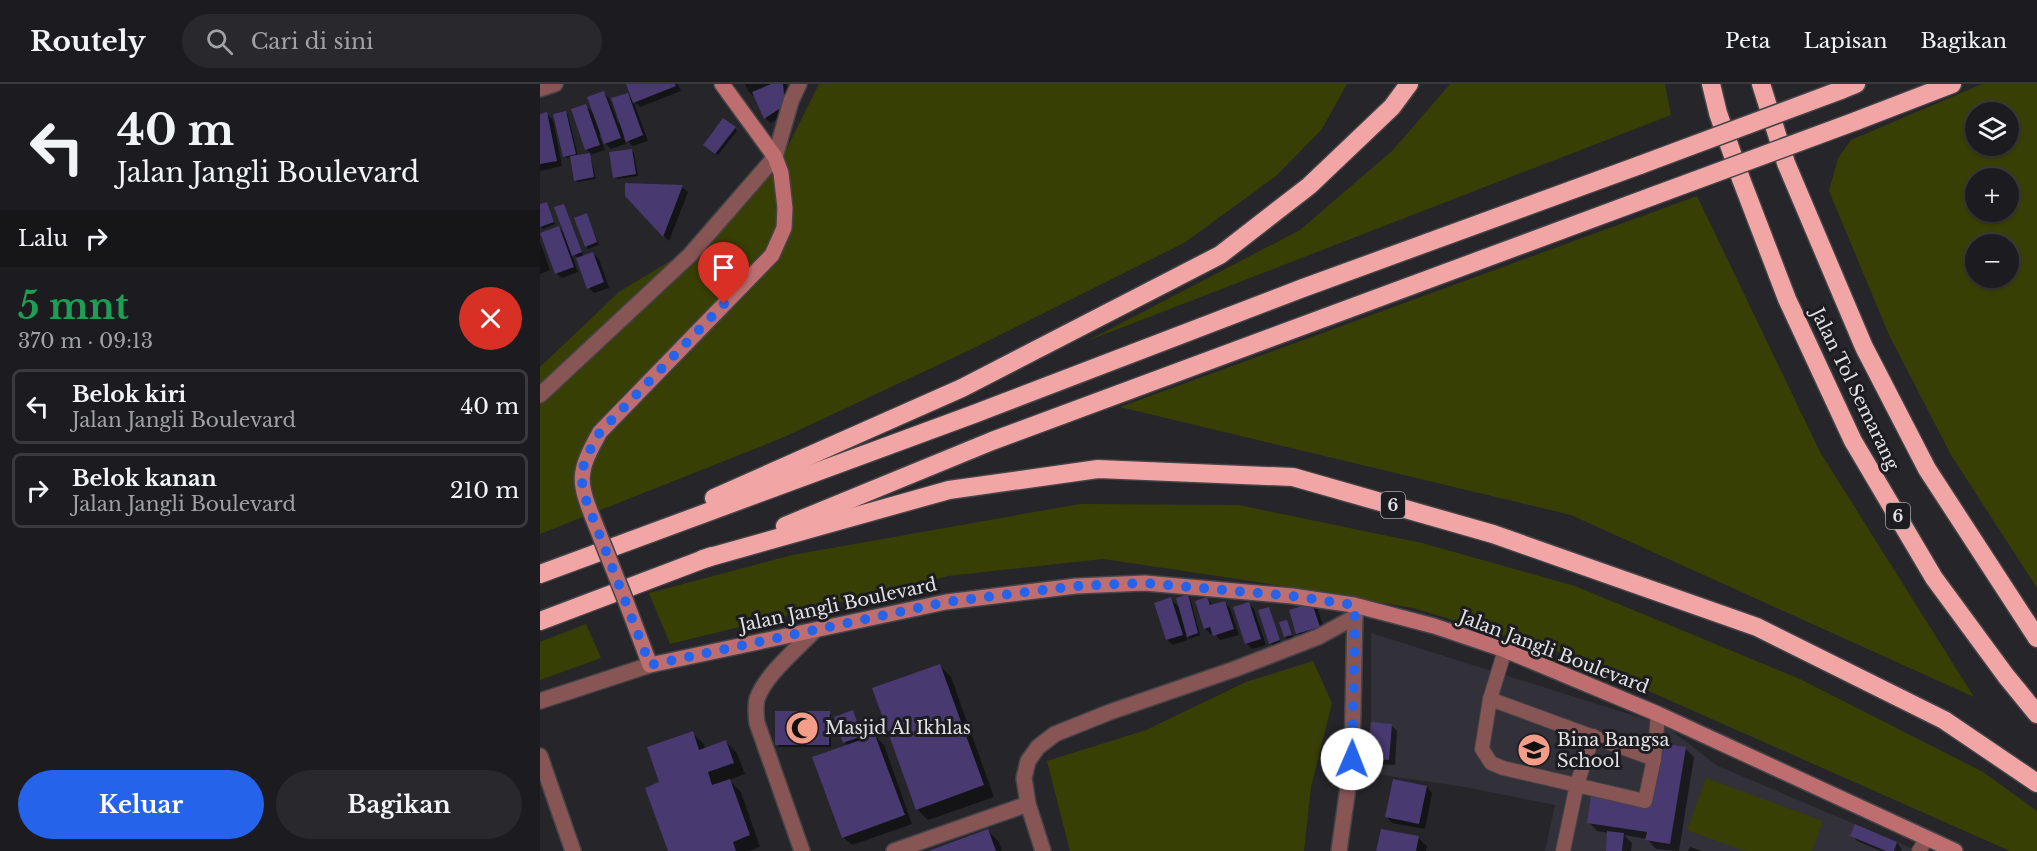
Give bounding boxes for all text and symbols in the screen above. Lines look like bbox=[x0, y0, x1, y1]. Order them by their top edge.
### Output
search box bbox=[182, 14, 602, 68]
text: Routely bbox=[30, 24, 146, 59]
icon: search bbox=[203, 25, 236, 58]
text: Cari di sini bbox=[251, 28, 374, 55]
text: Peta bbox=[1725, 28, 1771, 54]
text: Lapisan bbox=[1804, 28, 1887, 54]
text: Bagikan bbox=[1920, 28, 2007, 54]
map controls bbox=[1965, 102, 2019, 288]
button: layers bbox=[1965, 102, 2019, 156]
text: 40 m bbox=[117, 104, 234, 156]
icon: left bbox=[18, 108, 96, 186]
text: Jalan Jangli Boulevard bbox=[117, 156, 419, 189]
button: + bbox=[1965, 168, 2019, 222]
icon: right bbox=[80, 222, 113, 255]
text: Lalu bbox=[18, 225, 68, 252]
button: − bbox=[1965, 234, 2019, 288]
pin bbox=[698, 242, 749, 304]
icon: arrive bbox=[707, 251, 740, 284]
text: 5 mnt bbox=[18, 284, 129, 329]
button: close bbox=[459, 287, 522, 350]
street label: Jalan Tol Semarang bbox=[1805, 303, 1904, 474]
text: 370 m · 09:13 bbox=[18, 329, 153, 353]
text: Belok kiri bbox=[72, 381, 186, 408]
icon: left bbox=[21, 390, 54, 423]
text: 40 m bbox=[461, 393, 519, 420]
text: Jalan Jangli Boulevard bbox=[72, 408, 296, 432]
text: Belok kanan bbox=[72, 465, 217, 492]
icon: right bbox=[21, 474, 54, 507]
text: 210 m bbox=[450, 477, 519, 504]
text: Jalan Jangli Boulevard bbox=[72, 492, 296, 516]
road number: 6 bbox=[1381, 492, 1405, 518]
road number: 6 bbox=[1886, 503, 1910, 529]
street label: Jalan Jangli Boulevard bbox=[735, 573, 939, 637]
street label: Jalan Jangli Boulevard bbox=[1454, 605, 1652, 698]
mosque icon: Masjid Al Ikhlas bbox=[784, 710, 820, 746]
place label: Masjid Al Ikhlas bbox=[825, 717, 971, 739]
position arrow bbox=[1320, 727, 1384, 791]
place label: Bina Bangsa School bbox=[1557, 729, 1669, 772]
school or university icon: Bina Bangsa School bbox=[1516, 732, 1552, 768]
button: Keluar bbox=[18, 770, 264, 839]
button: Bagikan bbox=[276, 770, 522, 839]

